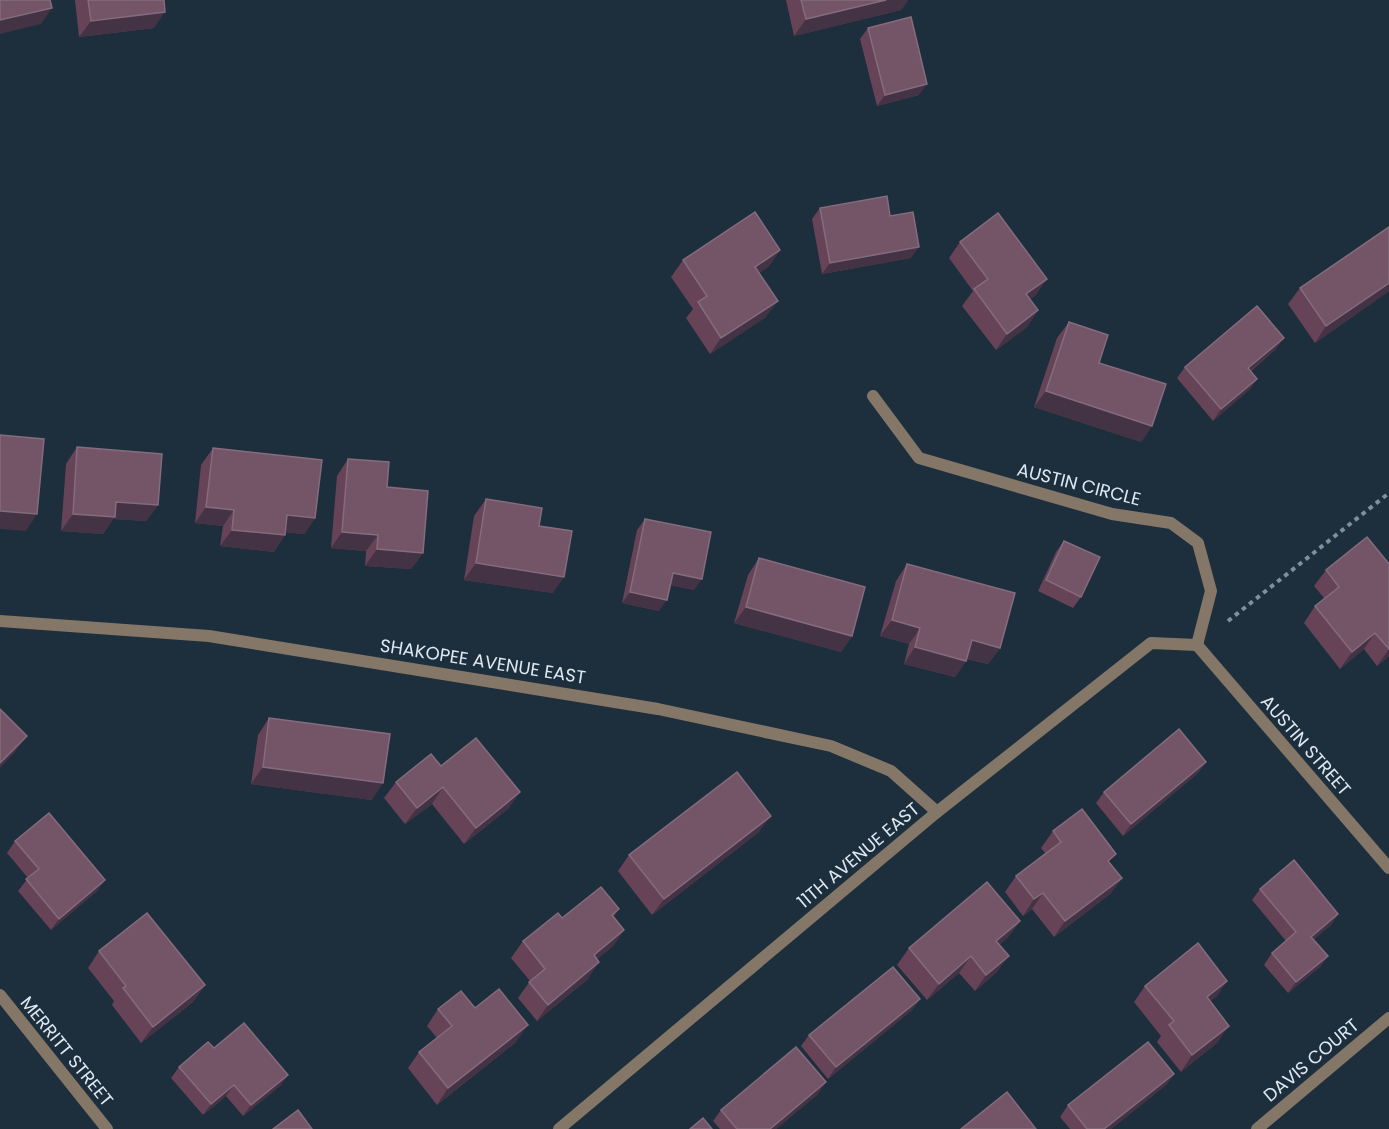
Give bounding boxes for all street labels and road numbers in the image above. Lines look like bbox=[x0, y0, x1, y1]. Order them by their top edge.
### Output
street label: AUSTIN CIRCLE bbox=[1015, 457, 1143, 511]
street label: SHAKOPEE AVENUE EAST bbox=[378, 632, 588, 690]
street label: AUSTIN STREET bbox=[1255, 689, 1357, 801]
street label: 11TH AVENUE EAST bbox=[792, 796, 925, 914]
street label: MERRITT STREET bbox=[15, 991, 119, 1111]
street label: DAVIS COURT bbox=[1258, 1012, 1364, 1107]

